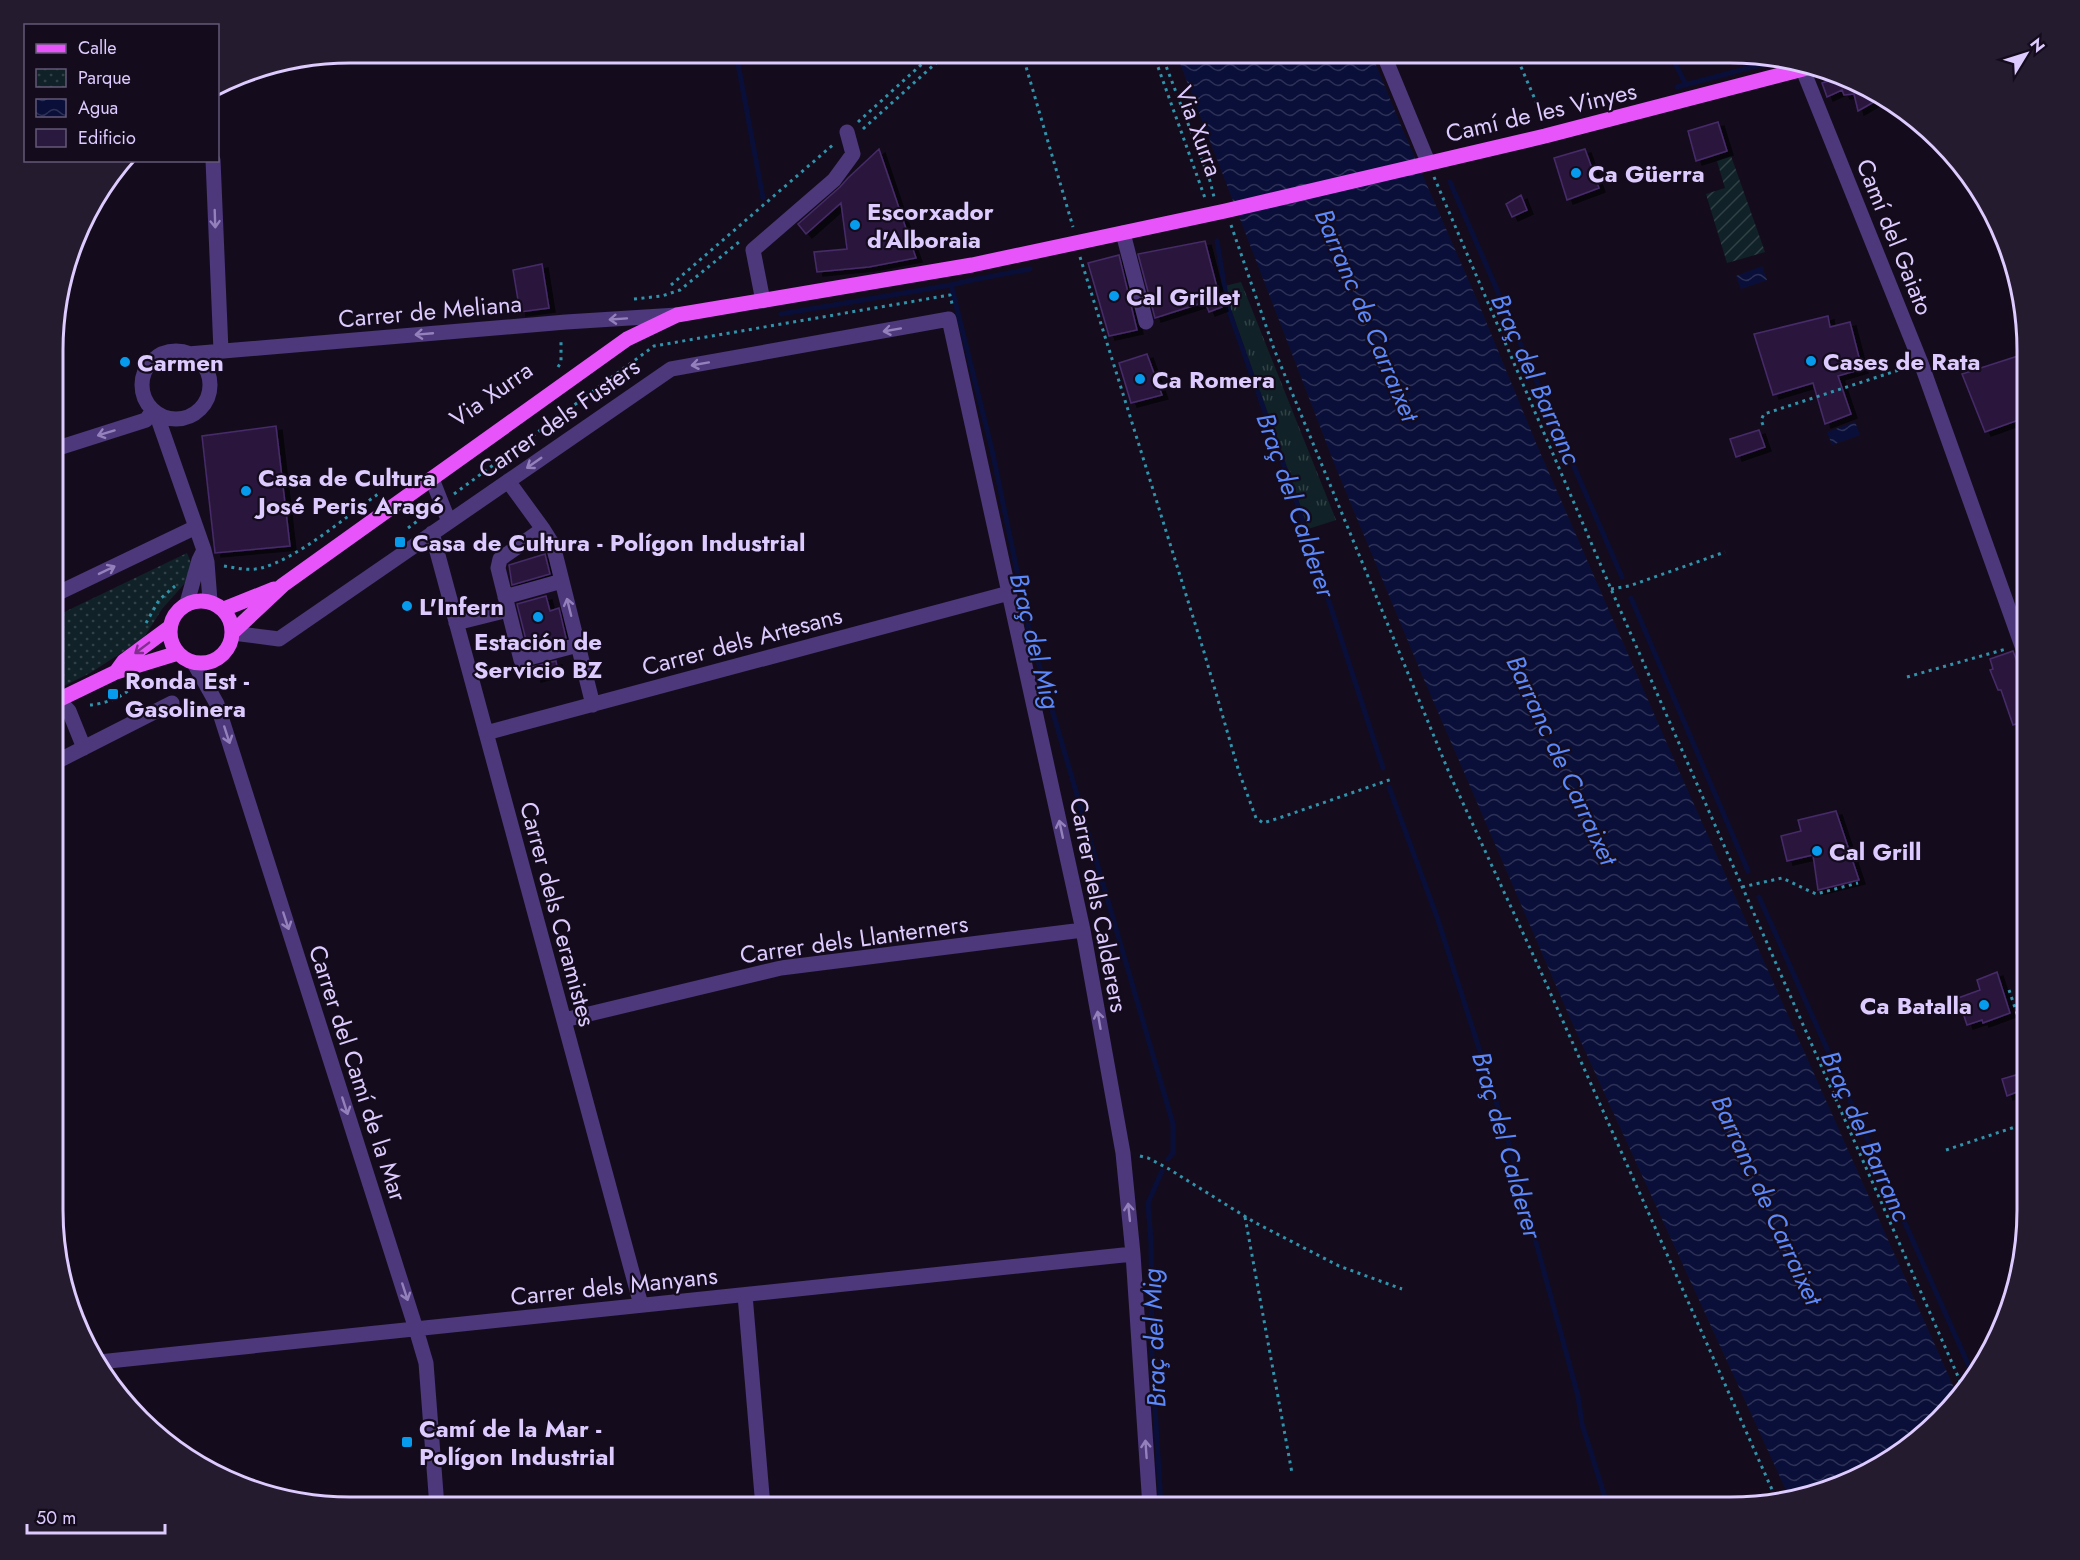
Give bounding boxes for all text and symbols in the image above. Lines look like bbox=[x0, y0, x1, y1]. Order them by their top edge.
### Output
legend bbox=[24, 24, 219, 162]
north arrow bbox=[1996, 24, 2056, 84]
text: N bbox=[2024, 33, 2050, 57]
text: Calle bbox=[78, 35, 117, 61]
text: Parque bbox=[78, 65, 131, 91]
street label: Camí de les Vinyes bbox=[1442, 73, 1640, 151]
street label: Via Xurra bbox=[1166, 81, 1232, 181]
text: Agua bbox=[78, 95, 118, 121]
text: Edificio bbox=[78, 125, 136, 151]
street label: Camí del Gaiato bbox=[1848, 154, 1942, 320]
place label: Ca Güerra bbox=[1588, 156, 1705, 191]
marker: Ca Güerra bbox=[1569, 166, 1583, 180]
place label: Escorxador d'Alboraia bbox=[867, 194, 994, 257]
water label: Barranc de Carraixet bbox=[1305, 203, 1430, 429]
one-way arrow bbox=[209, 208, 221, 228]
marker: Escorxador d'Alboraia bbox=[848, 218, 862, 232]
place label: Cal Grillet bbox=[1126, 279, 1240, 314]
street label: Carrer de Meliana bbox=[337, 286, 523, 336]
water label: Braç del Barranc bbox=[1481, 287, 1591, 471]
marker: Cal Grillet bbox=[1107, 289, 1121, 303]
one-way arrow bbox=[609, 314, 629, 325]
one-way arrow bbox=[882, 324, 902, 335]
one-way arrow bbox=[415, 329, 435, 340]
place label: Cases de Rata bbox=[1823, 344, 1980, 379]
place label: Carmen bbox=[137, 345, 224, 380]
street label: Carrer dels Fusters bbox=[471, 349, 647, 487]
street label: Via Xurra bbox=[442, 353, 540, 435]
marker: Cases de Rata bbox=[1804, 354, 1818, 368]
marker: Carmen bbox=[118, 355, 132, 369]
one-way arrow bbox=[690, 358, 710, 369]
place label: Ca Romera bbox=[1152, 362, 1275, 397]
marker: Ca Romera bbox=[1133, 372, 1147, 386]
water label: Braç del Calderer bbox=[1247, 408, 1346, 604]
one-way arrow bbox=[97, 428, 116, 439]
one-way arrow bbox=[527, 457, 543, 469]
place label: Casa de Cultura José Peris Aragó bbox=[254, 460, 444, 523]
marker: Casa de Cultura José Peris Aragó bbox=[239, 484, 253, 498]
place label: Casa de Cultura - Polígon Industrial bbox=[412, 525, 806, 560]
marker: Casa de Cultura - Polígon Industrial bbox=[393, 535, 407, 549]
one-way arrow bbox=[98, 563, 116, 575]
water label: Braç del Mig bbox=[1000, 569, 1070, 713]
place label: L'Infern bbox=[419, 589, 504, 624]
street label: Carrer dels Artesans bbox=[638, 597, 846, 685]
one-way arrow bbox=[562, 598, 574, 617]
marker: L'Infern bbox=[400, 599, 414, 613]
marker: Estación de Servicio BZ bbox=[531, 610, 545, 624]
place label: Estación de Servicio BZ bbox=[474, 624, 603, 687]
one-way arrow bbox=[134, 642, 150, 655]
water label: Barranc de Carraixet bbox=[1497, 649, 1628, 873]
place label: Ronda Est - Gasolinera bbox=[125, 663, 250, 726]
marker: Ronda Est - Gasolinera bbox=[106, 687, 120, 701]
one-way arrow bbox=[222, 725, 233, 744]
street label: Carrer dels Calderers bbox=[1061, 795, 1137, 1015]
street label: Carrer dels Ceramistes bbox=[511, 798, 605, 1030]
one-way arrow bbox=[1055, 819, 1066, 839]
place label: Cal Grill bbox=[1829, 834, 1921, 869]
marker: Cal Grill bbox=[1810, 844, 1824, 858]
street label: Carrer dels Llanterners bbox=[738, 906, 970, 972]
one-way arrow bbox=[281, 911, 292, 930]
street label: Carrer del Camí de la Mar bbox=[300, 940, 416, 1206]
place label: Ca Batalla bbox=[1860, 988, 1972, 1023]
marker: Ca Batalla bbox=[1977, 998, 1991, 1012]
one-way arrow bbox=[1094, 1011, 1105, 1030]
water label: Braç del Barranc bbox=[1811, 1044, 1921, 1228]
water label: Braç del Calderer bbox=[1462, 1047, 1552, 1244]
water label: Barranc de Carraixet bbox=[1702, 1089, 1833, 1313]
one-way arrow bbox=[341, 1096, 352, 1115]
one-way arrow bbox=[1123, 1203, 1134, 1223]
street label: Carrer dels Manyans bbox=[509, 1258, 719, 1314]
water label: Braç del Mig bbox=[1133, 1268, 1175, 1408]
one-way arrow bbox=[400, 1282, 411, 1301]
place label: Camí de la Mar - Polígon Industrial bbox=[419, 1411, 615, 1474]
marker: Camí de la Mar - Polígon Industrial bbox=[400, 1435, 414, 1449]
one-way arrow bbox=[1140, 1439, 1151, 1459]
scale bar bbox=[27, 1497, 165, 1535]
text: 50 m bbox=[36, 1505, 76, 1531]

